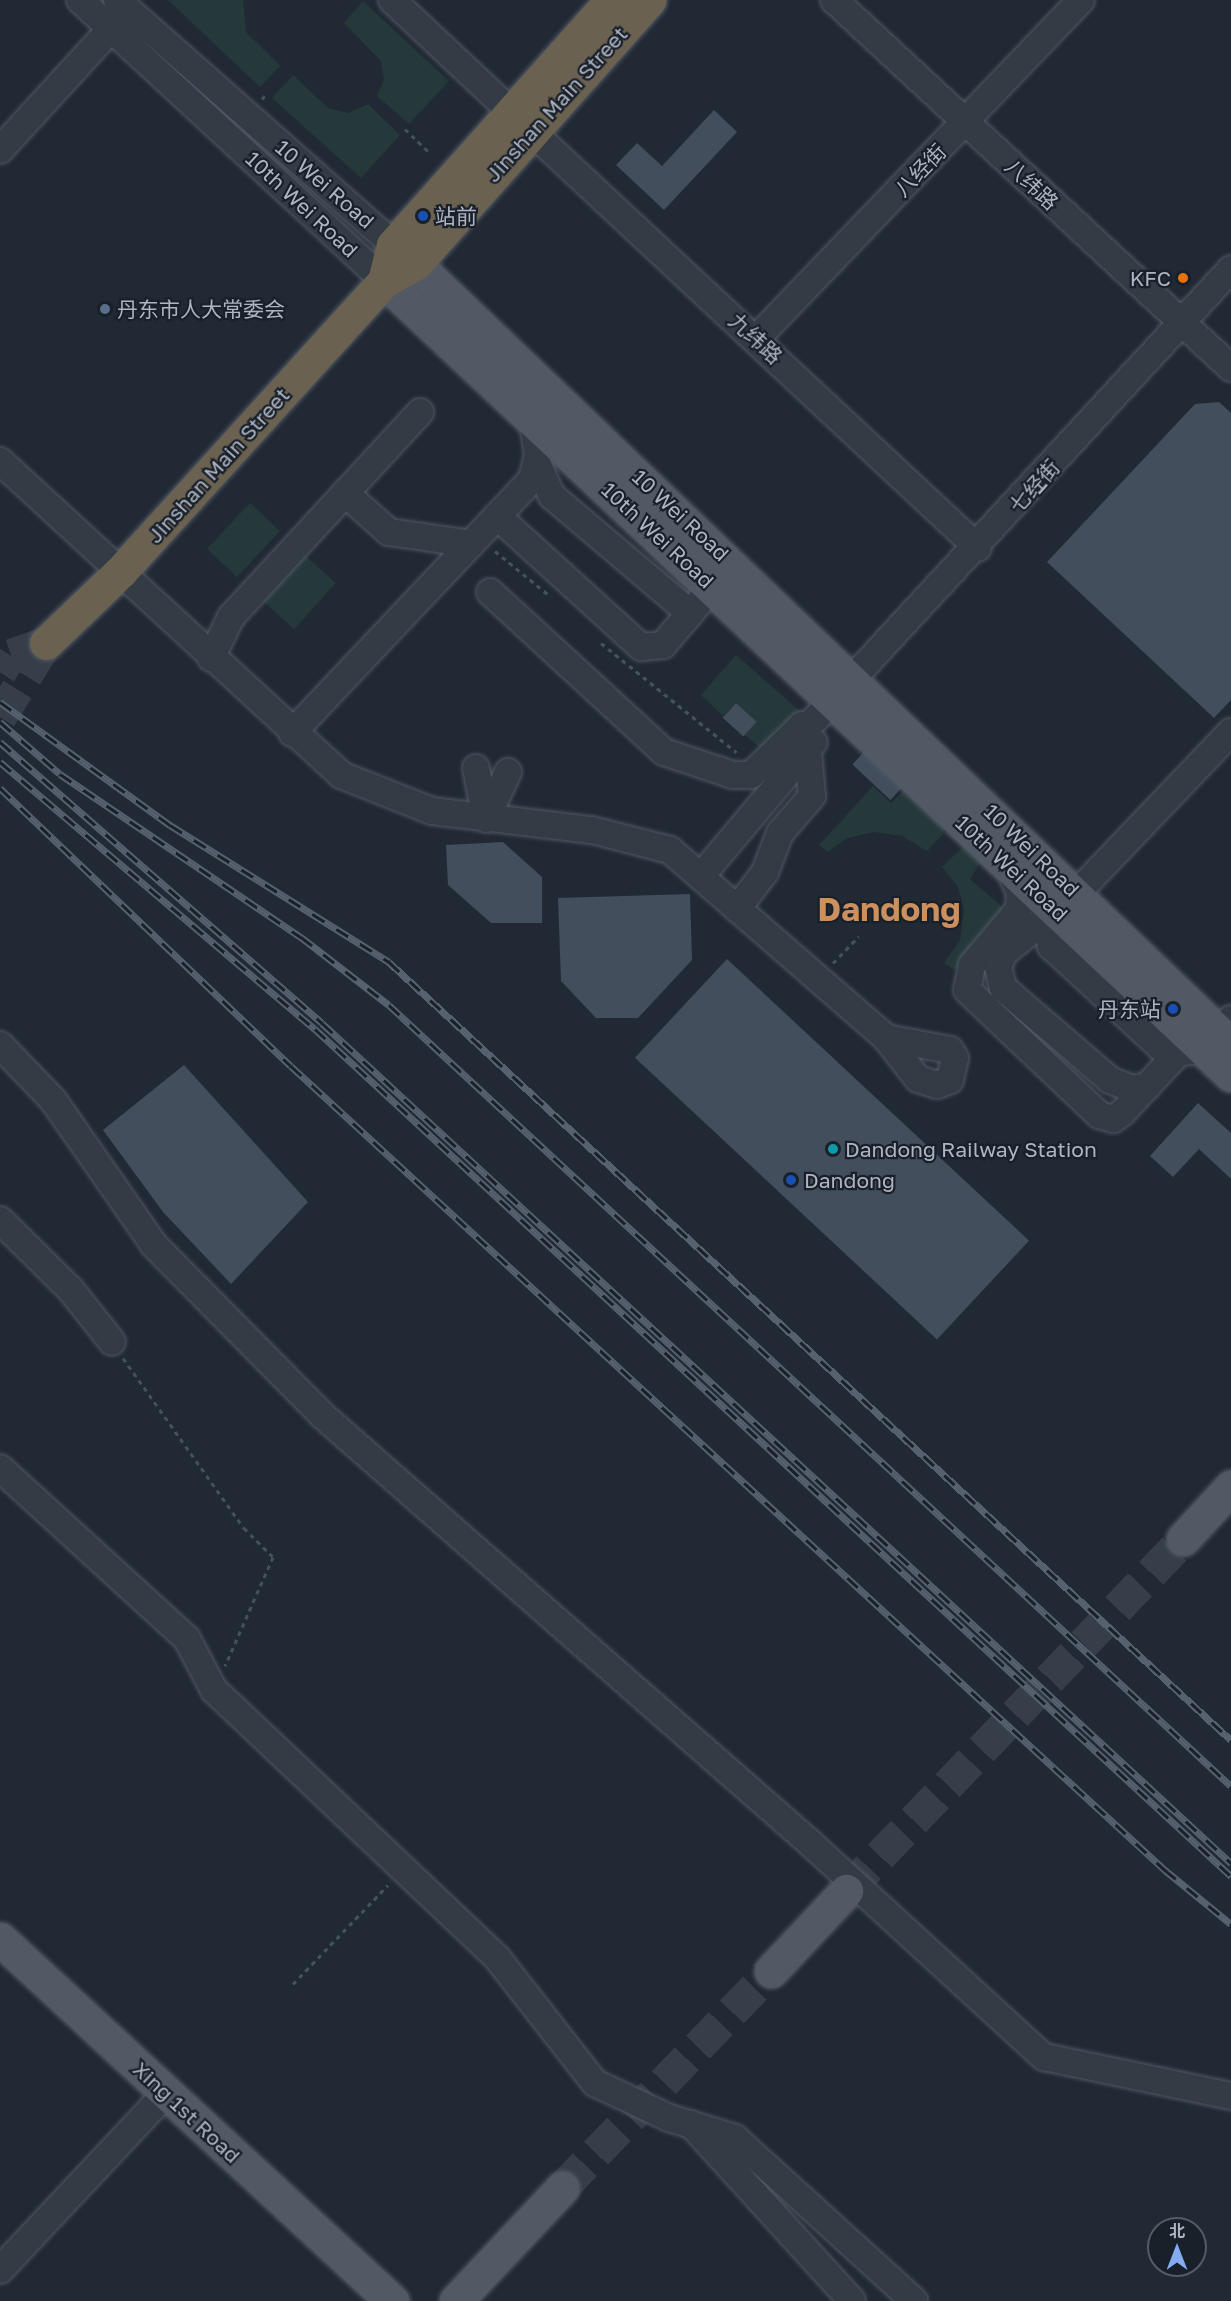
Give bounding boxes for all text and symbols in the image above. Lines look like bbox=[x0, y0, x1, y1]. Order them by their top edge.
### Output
street label: Jinshan Main Street bbox=[480, 21, 632, 187]
street label: 10 Wei Road bbox=[271, 134, 379, 234]
street label: 八经街 bbox=[889, 139, 951, 201]
street label: 10th Wei Road bbox=[241, 146, 363, 262]
street label: 八纬路 bbox=[1000, 153, 1064, 215]
place label: 站前 bbox=[435, 203, 477, 229]
marker: 站前 bbox=[416, 209, 430, 223]
place label: KFC bbox=[1130, 265, 1171, 291]
marker: KFC bbox=[1176, 271, 1190, 285]
place label: 丹东市人大常委会 bbox=[117, 296, 285, 322]
marker: 丹东市人大常委会 bbox=[98, 302, 112, 316]
street label: 九纬路 bbox=[724, 307, 788, 369]
street label: Jinshan Main Street bbox=[142, 382, 294, 548]
street label: 七经街 bbox=[1004, 454, 1064, 518]
street label: 10 Wei Road bbox=[628, 464, 734, 566]
street label: 10th Wei Road bbox=[597, 477, 719, 593]
street label: 10 Wei Road bbox=[979, 798, 1085, 902]
street label: 10th Wei Road bbox=[951, 810, 1073, 926]
district label: Dandong bbox=[817, 889, 961, 929]
place label: 丹东站 bbox=[1098, 996, 1161, 1022]
marker: 丹东站 bbox=[1166, 1002, 1180, 1016]
place label: Dandong Railway Station bbox=[845, 1136, 1097, 1162]
marker: Dandong Railway Station bbox=[826, 1142, 840, 1156]
place label: Dandong bbox=[804, 1167, 895, 1193]
marker: Dandong bbox=[782, 1171, 800, 1189]
street label: Xing 1st Road bbox=[128, 2056, 246, 2168]
north arrow bbox=[1147, 2217, 1207, 2277]
text: 北 bbox=[1169, 2221, 1185, 2241]

